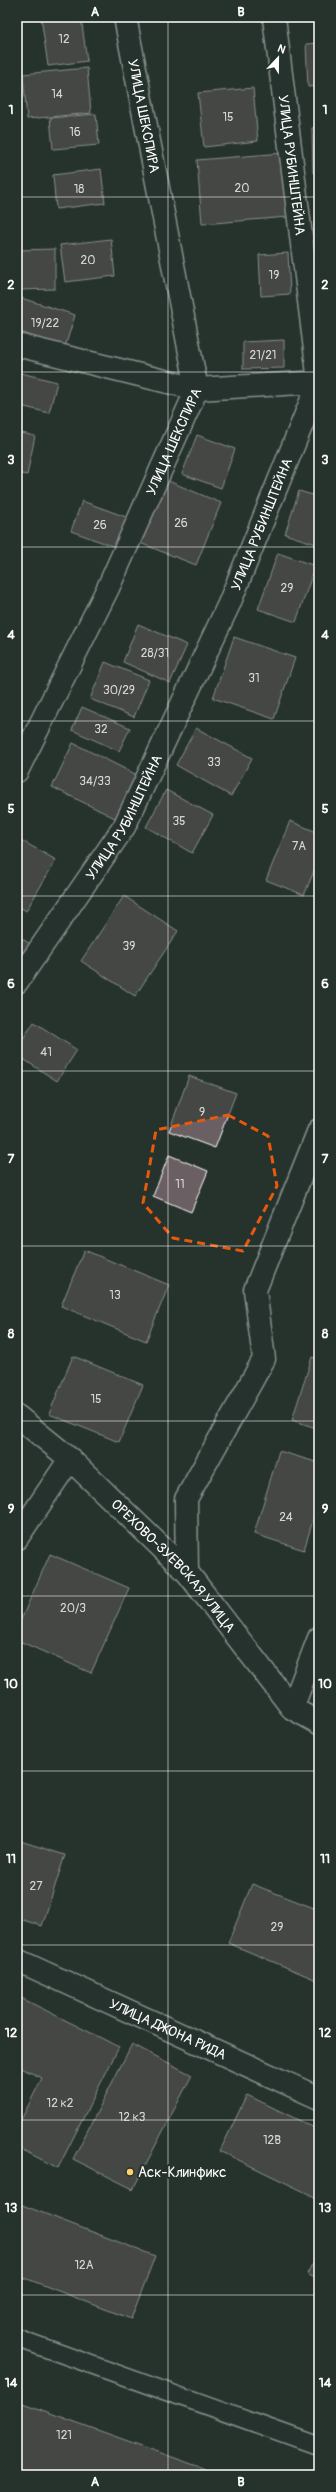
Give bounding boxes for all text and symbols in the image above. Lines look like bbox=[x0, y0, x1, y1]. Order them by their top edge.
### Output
text: A bbox=[91, 4, 100, 20]
text: B bbox=[237, 4, 245, 20]
house number: 12 bbox=[58, 32, 70, 47]
north arrow bbox=[258, 38, 298, 78]
text: N bbox=[276, 42, 288, 57]
street label: УЛИЦА ШЕКСПИРА bbox=[124, 58, 163, 174]
house number: 14 bbox=[51, 87, 63, 102]
street label: УЛИЦА РУБИНШТЕЙНА bbox=[274, 94, 309, 236]
text: 1 bbox=[8, 102, 14, 118]
text: 1 bbox=[322, 102, 328, 118]
house number: 15 bbox=[222, 110, 234, 125]
house number: 16 bbox=[69, 125, 81, 140]
house number: 20 bbox=[235, 181, 249, 196]
house number: 18 bbox=[74, 182, 84, 197]
house number: 20 bbox=[81, 253, 95, 268]
house number: 19 bbox=[269, 268, 279, 283]
text: 2 bbox=[7, 277, 15, 293]
text: 2 bbox=[321, 277, 329, 293]
house number: 19/22 bbox=[31, 316, 60, 331]
house number: 21/21 bbox=[249, 348, 277, 363]
street label: УЛИЦА ШЕКСПИРА bbox=[143, 385, 205, 498]
text: 3 bbox=[7, 452, 15, 468]
text: 3 bbox=[321, 452, 329, 468]
street label: УЛИЦА РУБИНШТЕЙНА bbox=[227, 456, 296, 593]
house number: 26 bbox=[174, 516, 188, 531]
house number: 26 bbox=[93, 518, 107, 533]
house number: 29 bbox=[281, 581, 293, 596]
text: 4 bbox=[7, 627, 15, 643]
text: 4 bbox=[321, 627, 329, 643]
house number: 28/31 bbox=[141, 646, 169, 661]
house number: 31 bbox=[248, 671, 260, 686]
house number: 30/29 bbox=[103, 683, 135, 698]
house number: 32 bbox=[94, 722, 108, 737]
street label: УЛИЦА РУБИНШТЕЙНА bbox=[82, 752, 166, 883]
house number: 33 bbox=[207, 755, 221, 770]
house number: 34/33 bbox=[79, 774, 111, 789]
text: 5 bbox=[7, 801, 15, 817]
text: 5 bbox=[321, 801, 329, 817]
house number: 35 bbox=[172, 814, 186, 829]
house number: 7А bbox=[292, 839, 306, 854]
house number: 39 bbox=[123, 939, 135, 954]
text: 6 bbox=[7, 976, 15, 992]
text: 6 bbox=[321, 976, 329, 992]
house number: 41 bbox=[40, 1045, 52, 1060]
house number: 9 bbox=[199, 1105, 205, 1120]
text: 7 bbox=[8, 1151, 15, 1167]
text: 7 bbox=[322, 1151, 329, 1167]
house number: 11 bbox=[175, 1177, 185, 1192]
house number: 13 bbox=[109, 1288, 121, 1303]
text: 8 bbox=[8, 1326, 15, 1342]
text: 8 bbox=[322, 1326, 329, 1342]
house number: 15 bbox=[90, 1392, 102, 1407]
street label: ОРЕХОВО-ЗУЕВСКАЯ УЛИЦА bbox=[108, 1496, 238, 1636]
text: 9 bbox=[8, 1501, 15, 1517]
text: 9 bbox=[322, 1501, 329, 1517]
house number: 24 bbox=[279, 1510, 293, 1525]
house number: 20/3 bbox=[60, 1601, 86, 1616]
text: 10 bbox=[4, 1676, 18, 1692]
text: 10 bbox=[318, 1676, 332, 1692]
text: 11 bbox=[6, 1851, 16, 1867]
text: 11 bbox=[320, 1851, 330, 1867]
house number: 27 bbox=[29, 1879, 43, 1894]
house number: 29 bbox=[271, 1920, 283, 1935]
street label: УЛИЦА ДЖОНА РИДА bbox=[107, 1995, 229, 2064]
text: 12 bbox=[5, 2025, 17, 2041]
text: 12 bbox=[319, 2025, 331, 2041]
house number: 12 к2 bbox=[47, 2096, 74, 2111]
house number: 12 к3 bbox=[119, 2110, 146, 2125]
house number: 12В bbox=[263, 2133, 281, 2148]
place label: Аск-Клинфикс bbox=[138, 2164, 226, 2181]
marker: Аск-Клинфикс bbox=[125, 2167, 135, 2177]
text: 13 bbox=[5, 2200, 17, 2216]
text: 13 bbox=[319, 2200, 331, 2216]
house number: 12А bbox=[74, 2258, 94, 2273]
text: 14 bbox=[5, 2375, 18, 2391]
text: 14 bbox=[319, 2375, 332, 2391]
house number: 121 bbox=[56, 2428, 72, 2443]
text: A bbox=[91, 2474, 100, 2490]
text: B bbox=[237, 2474, 245, 2490]

